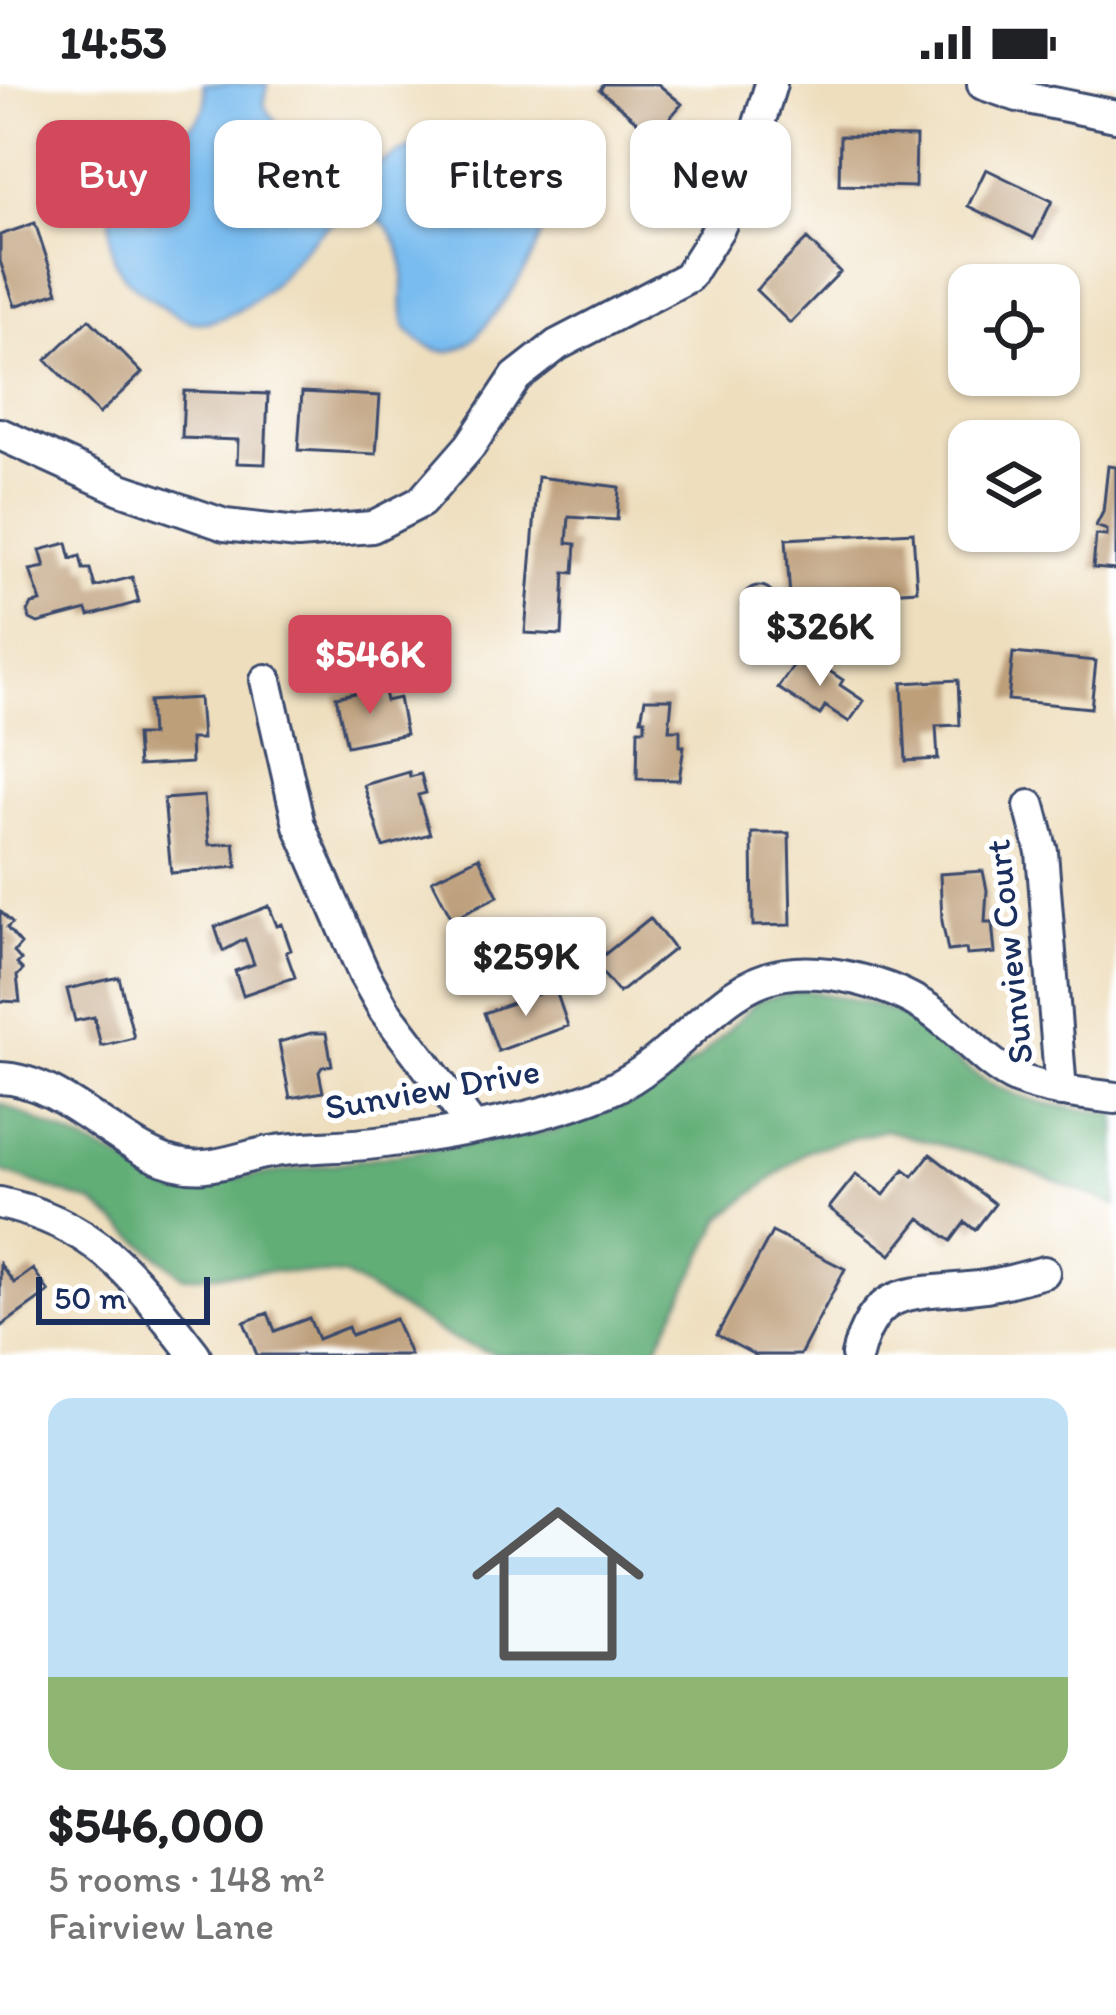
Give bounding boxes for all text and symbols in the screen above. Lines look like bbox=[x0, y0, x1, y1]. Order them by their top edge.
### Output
text: 14:53 bbox=[60, 15, 167, 69]
chip: Buy bbox=[36, 120, 190, 228]
chip: Rent bbox=[214, 120, 382, 228]
chip: Filters bbox=[406, 120, 606, 228]
chip: New bbox=[630, 120, 791, 228]
map controls bbox=[948, 264, 1080, 552]
button: locate bbox=[948, 264, 1080, 396]
button: layers bbox=[948, 420, 1080, 552]
pin: $326K bbox=[736, 587, 904, 689]
text: $326K bbox=[766, 602, 874, 649]
pin: $546K bbox=[286, 615, 454, 717]
text: $546K bbox=[315, 630, 425, 677]
street label: Sunview Court bbox=[975, 838, 1042, 1066]
pin: $259K bbox=[442, 917, 610, 1019]
text: $259K bbox=[473, 932, 579, 979]
street label: Sunview Drive bbox=[321, 1048, 543, 1129]
scale bar bbox=[36, 1271, 210, 1324]
text: 50 m bbox=[54, 1278, 127, 1317]
icon: home bbox=[450, 1476, 666, 1692]
text: $546,000 bbox=[48, 1794, 265, 1855]
text: 5 rooms · 148 m² bbox=[48, 1855, 325, 1902]
text: Fairview Lane bbox=[48, 1902, 274, 1949]

